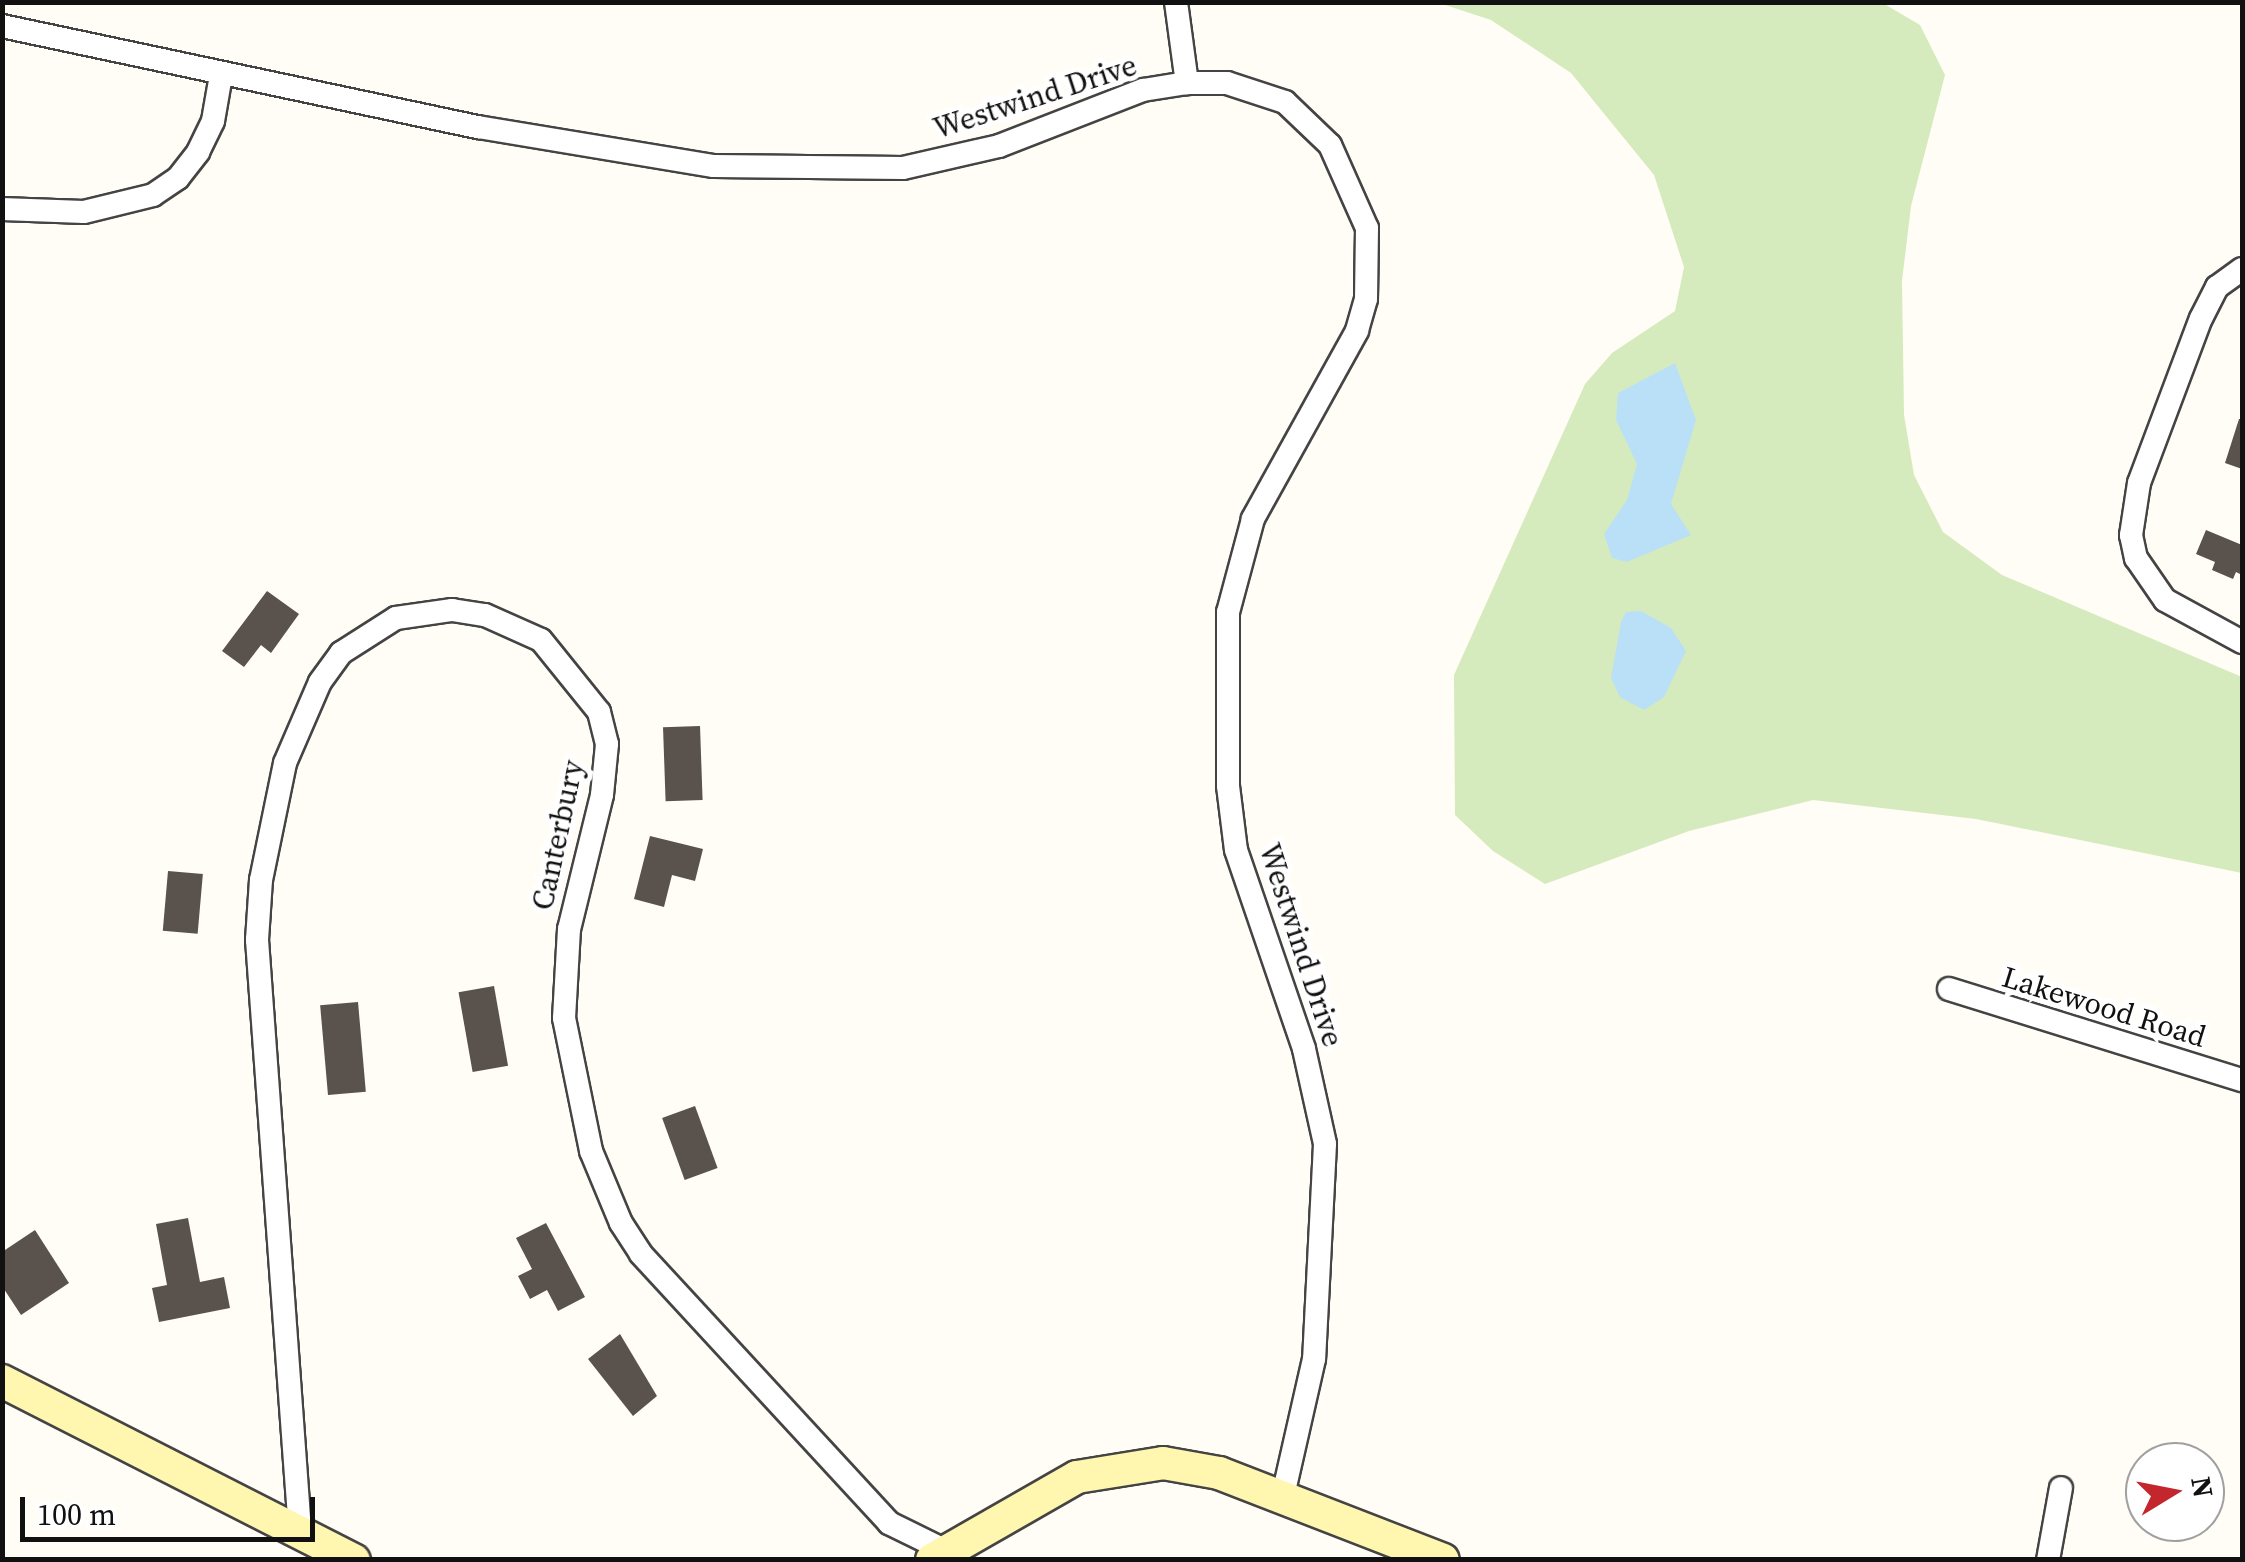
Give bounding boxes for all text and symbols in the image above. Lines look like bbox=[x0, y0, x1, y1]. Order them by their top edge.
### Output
street label: Westwind Drive bbox=[929, 47, 1141, 147]
street label: Canterbury bbox=[525, 757, 591, 913]
street label: Westwind Drive bbox=[1251, 839, 1351, 1051]
street label: Lakewood Road bbox=[1998, 959, 2210, 1055]
north arrow bbox=[2125, 1442, 2225, 1542]
text: N bbox=[2182, 1474, 2223, 1500]
scale bar bbox=[25, 1477, 320, 1539]
text: 100 m bbox=[37, 1494, 116, 1535]

